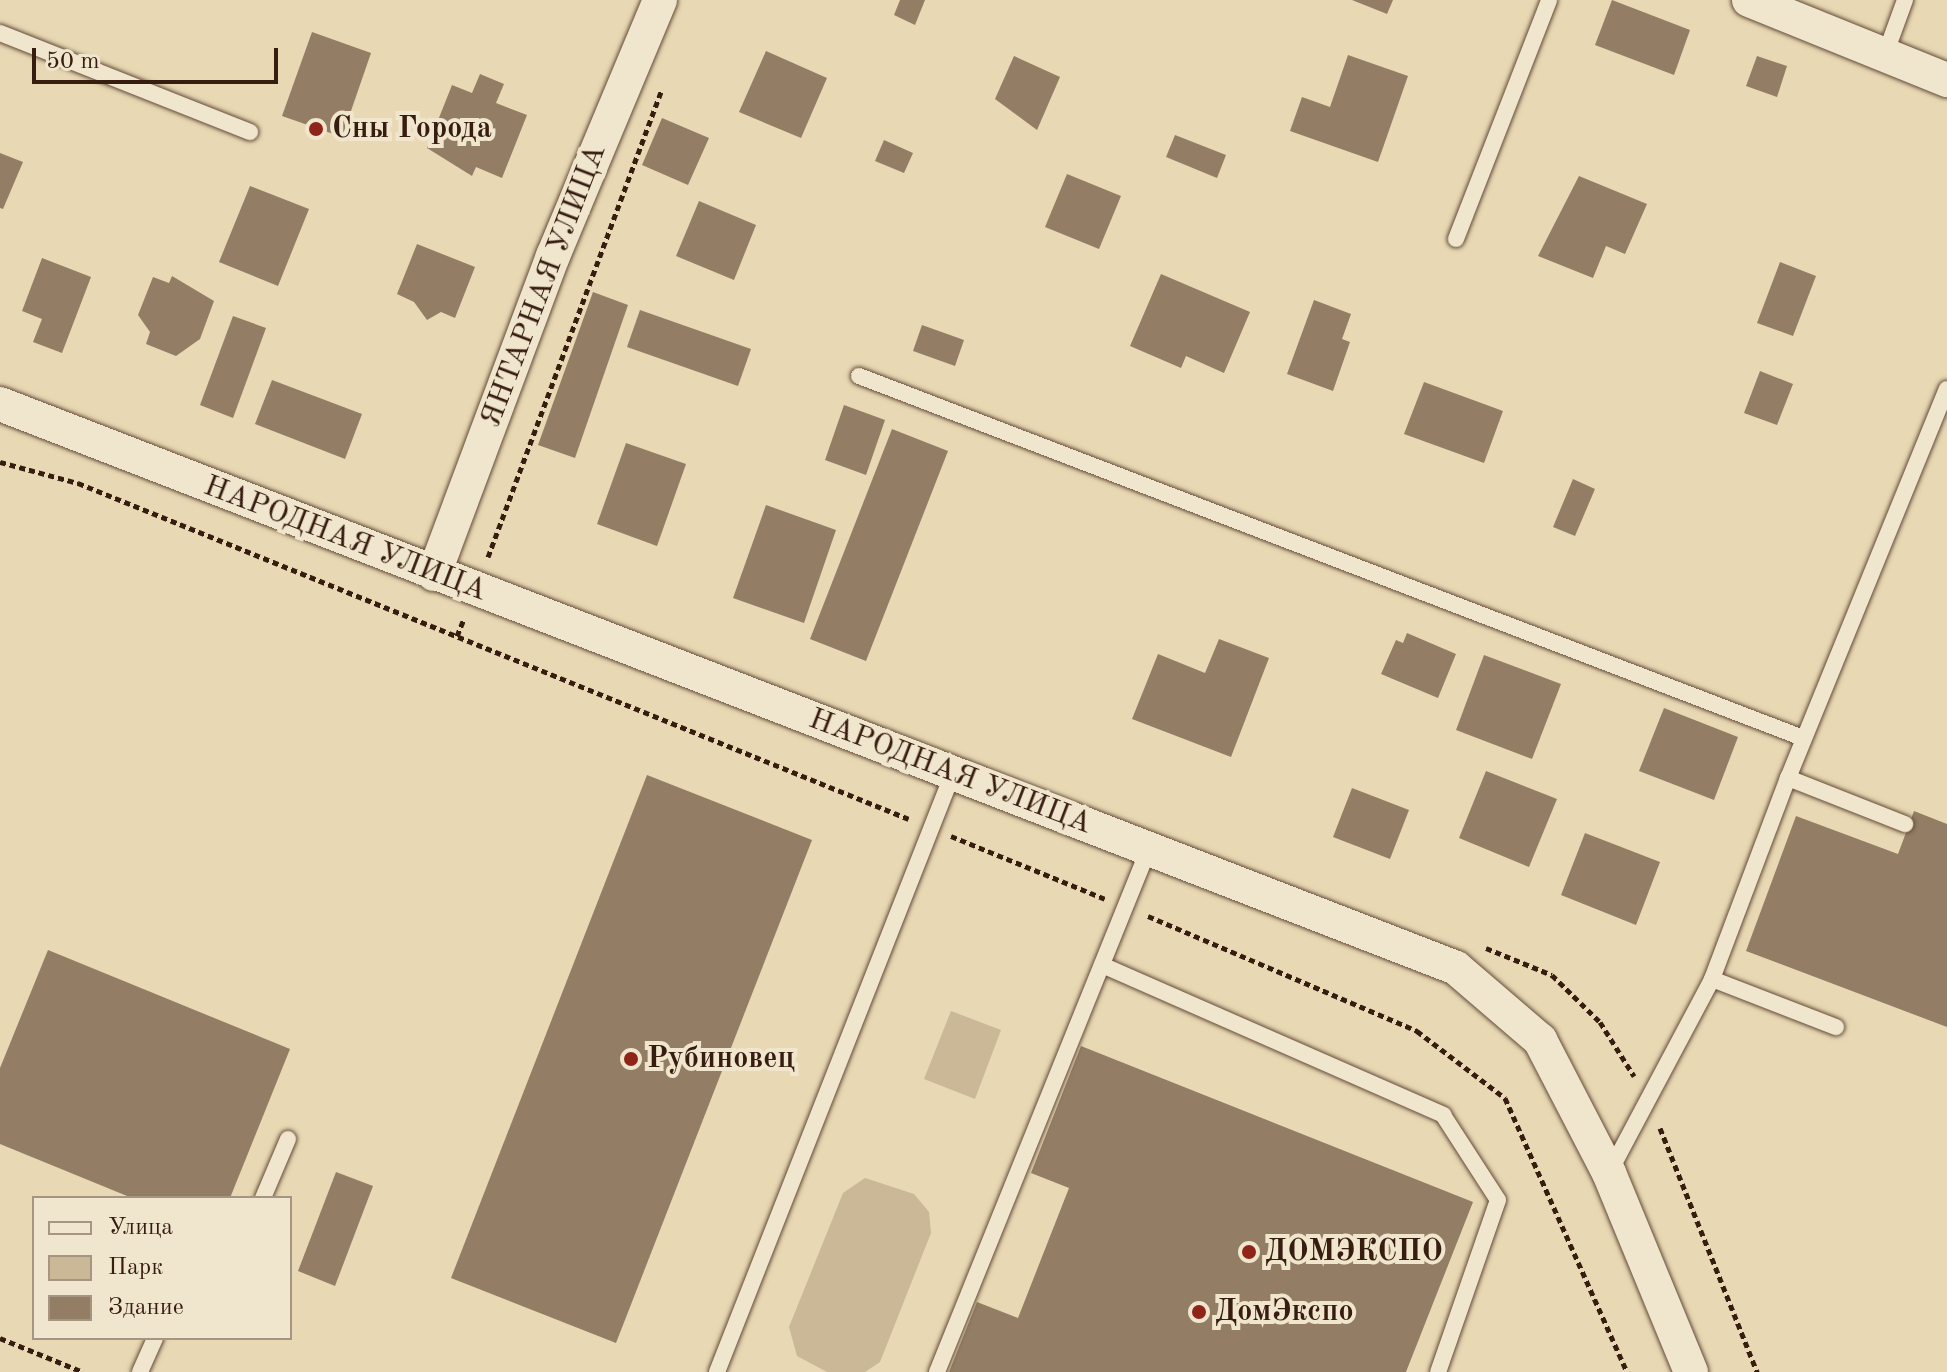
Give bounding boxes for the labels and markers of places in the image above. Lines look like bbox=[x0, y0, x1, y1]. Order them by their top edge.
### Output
place label: Сны Города bbox=[332, 111, 492, 147]
marker: Сны Города bbox=[307, 120, 325, 138]
place label: Рубиновец bbox=[647, 1041, 795, 1077]
marker: Рубиновец bbox=[622, 1050, 640, 1068]
place label: ДОМЭКСПО bbox=[1265, 1234, 1443, 1270]
marker: ДОМЭКСПО bbox=[1240, 1243, 1258, 1261]
place label: ДомЭкспо bbox=[1215, 1294, 1354, 1330]
marker: ДомЭкспо bbox=[1190, 1303, 1208, 1321]

